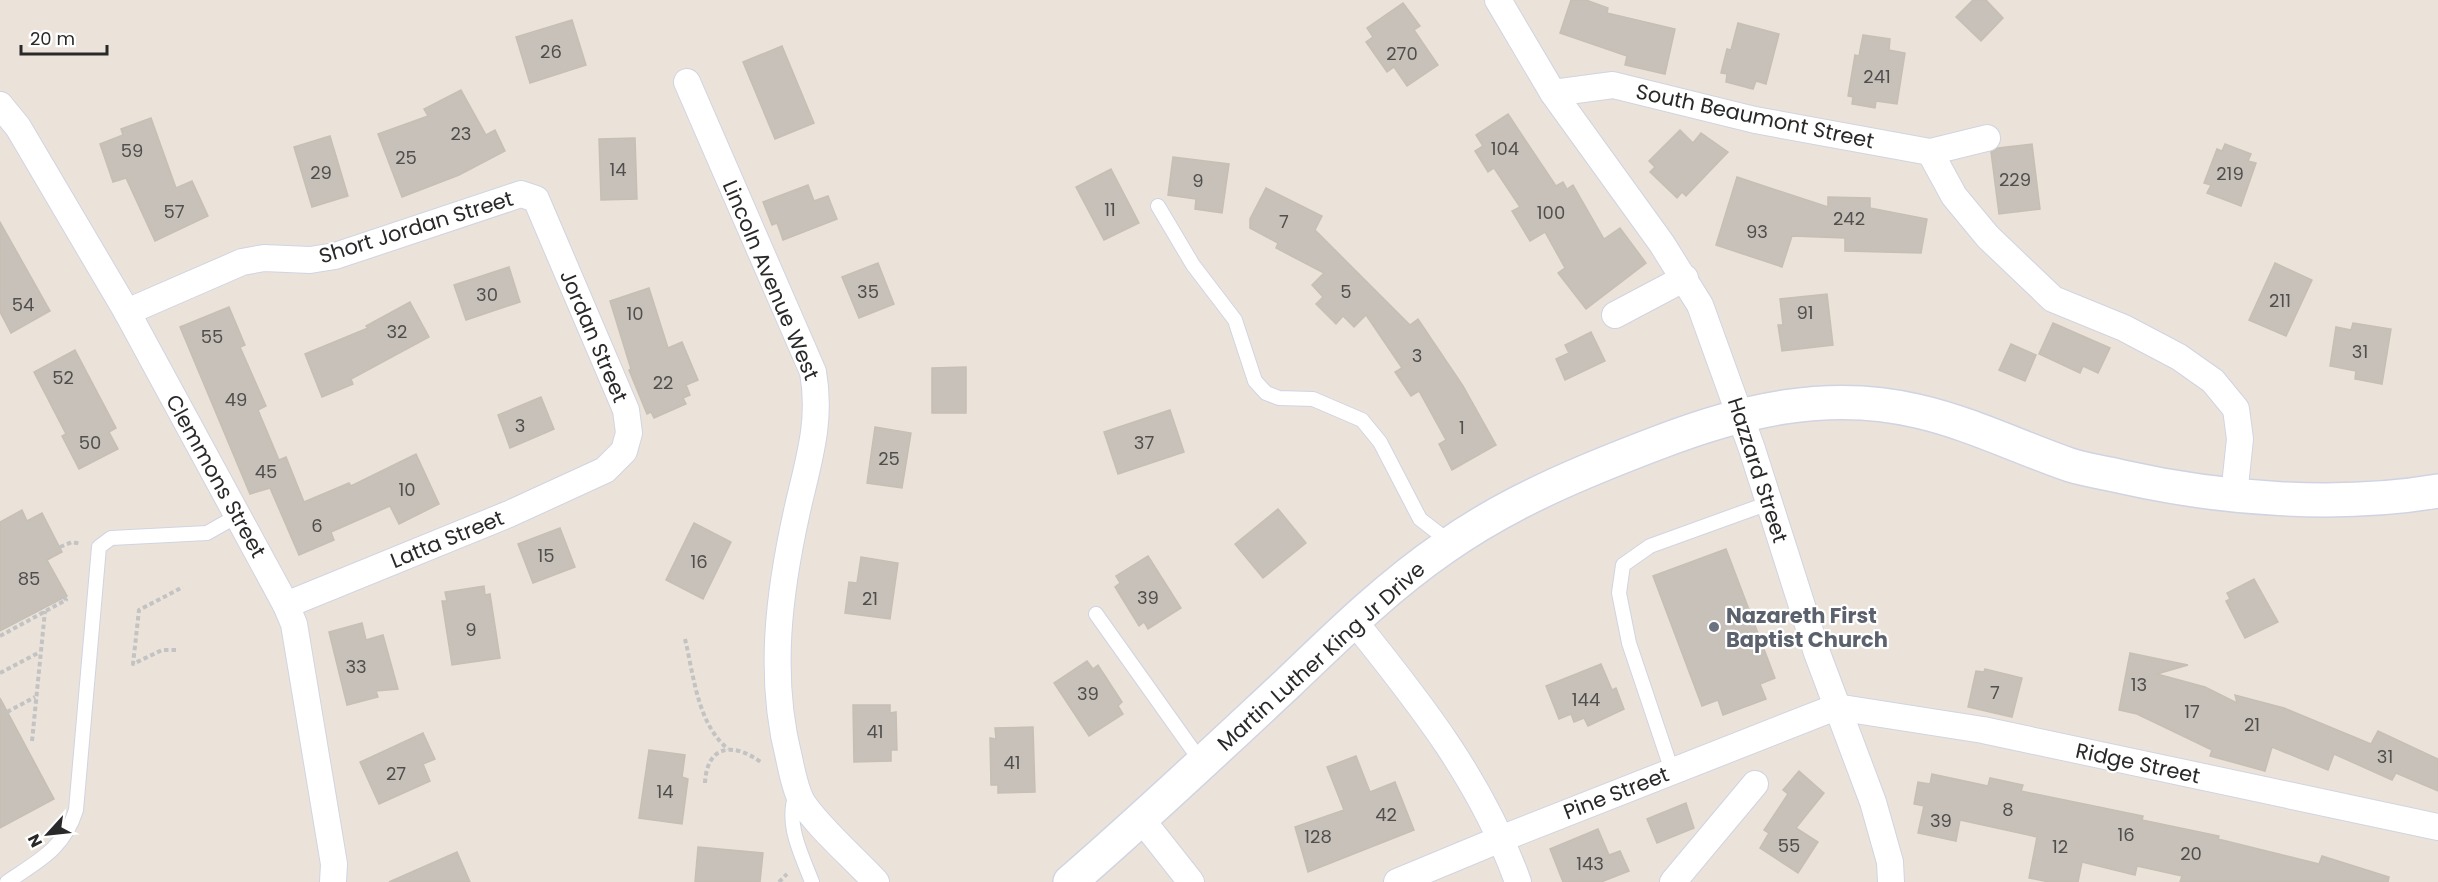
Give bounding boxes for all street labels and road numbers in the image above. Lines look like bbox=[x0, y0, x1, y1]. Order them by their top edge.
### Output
street label: South Beaumont Street bbox=[1633, 77, 1877, 155]
street label: Lincoln Avenue West bbox=[716, 176, 826, 384]
street label: Short Jordan Street bbox=[315, 184, 517, 270]
street label: Jordan Street bbox=[553, 265, 635, 407]
street label: Clemmons Street bbox=[159, 389, 273, 563]
street label: Hazzard Street bbox=[1721, 394, 1795, 546]
street label: Latta Street bbox=[386, 503, 508, 575]
street label: Martin Luther King Jr Drive bbox=[1211, 555, 1431, 757]
street label: Ridge Street bbox=[2073, 736, 2203, 790]
street label: Pine Street bbox=[1559, 760, 1673, 826]

